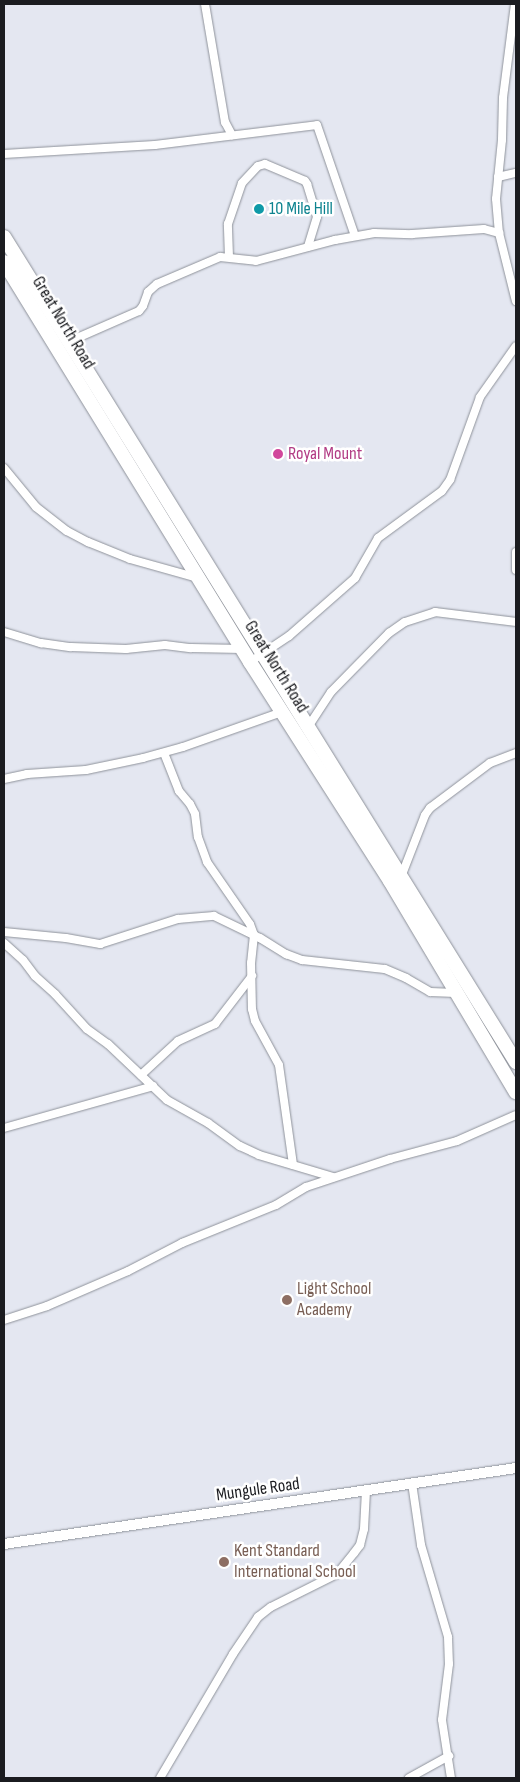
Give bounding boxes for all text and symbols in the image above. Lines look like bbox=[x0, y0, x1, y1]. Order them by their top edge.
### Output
place label: 10 Mile Hill bbox=[269, 198, 333, 220]
marker: 10 Mile Hill bbox=[253, 203, 265, 215]
street label: Great North Road bbox=[27, 273, 99, 373]
place label: Royal Mount bbox=[288, 443, 362, 465]
marker: Royal Mount bbox=[272, 448, 284, 460]
street label: Great North Road bbox=[239, 617, 313, 717]
place label: Light School Academy bbox=[297, 1279, 371, 1322]
marker: Light School Academy bbox=[281, 1294, 293, 1306]
street label: Mungule Road bbox=[215, 1473, 301, 1507]
place label: Kent Standard International School bbox=[234, 1541, 356, 1584]
marker: Kent Standard International School bbox=[218, 1556, 230, 1568]

